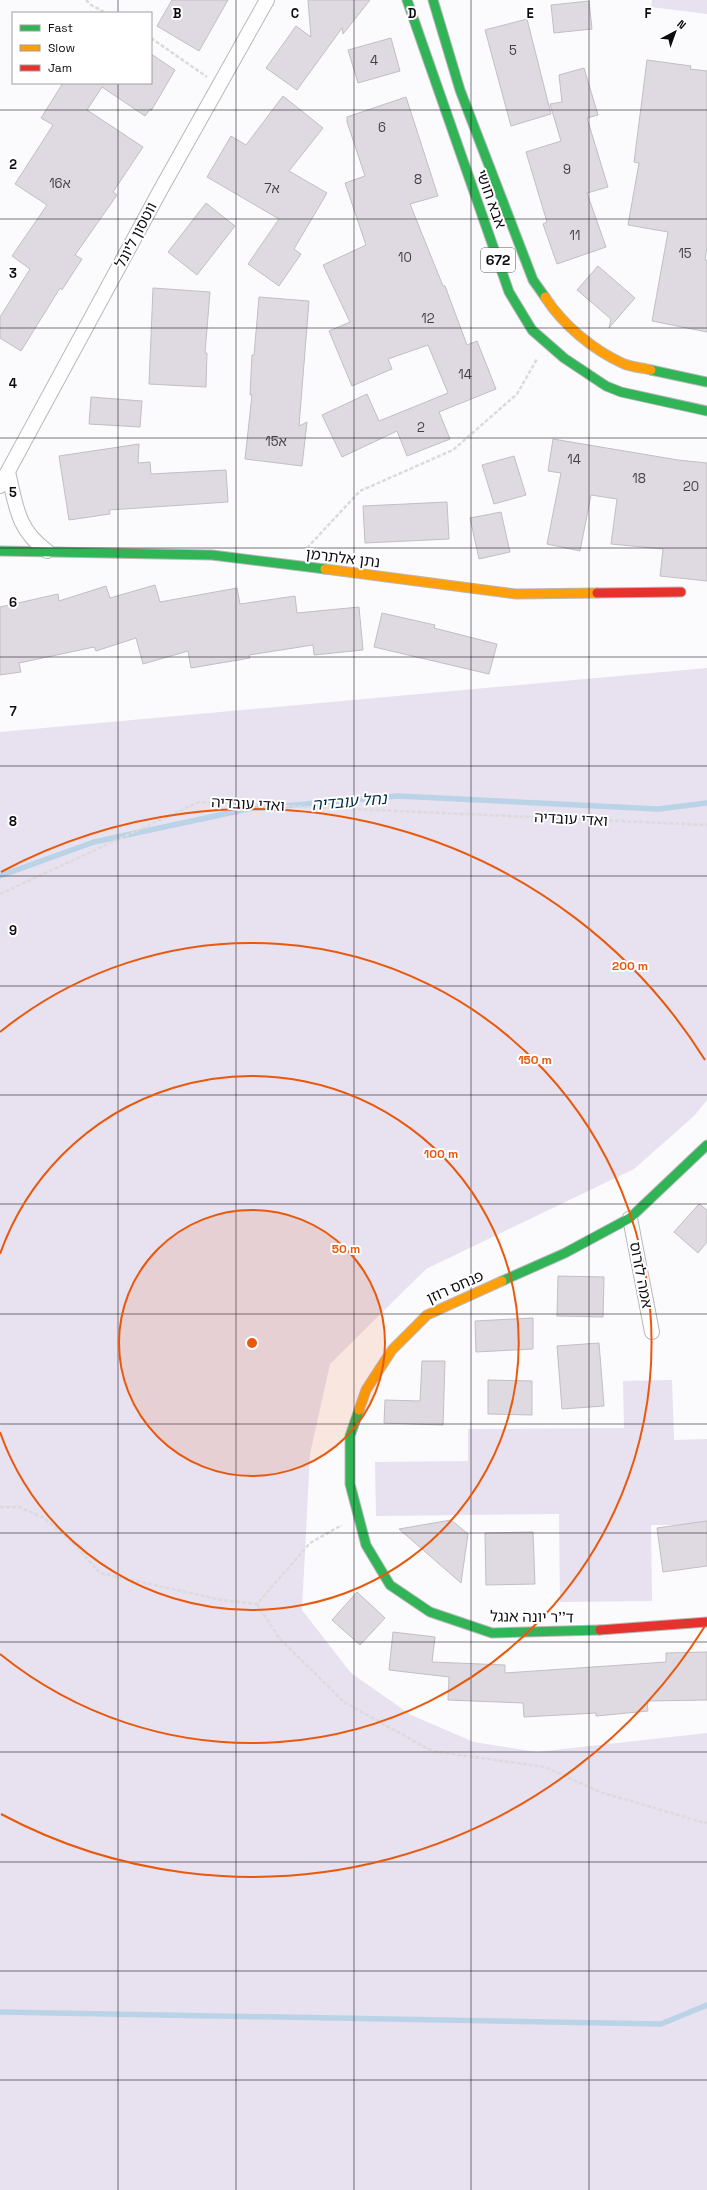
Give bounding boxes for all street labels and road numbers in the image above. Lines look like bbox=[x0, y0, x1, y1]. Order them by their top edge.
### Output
street label: אבא חושי bbox=[472, 167, 511, 231]
street label: ווטסון ליונל bbox=[110, 199, 161, 271]
road number: 672 bbox=[481, 248, 515, 272]
street label: נתן אלתרמן bbox=[305, 544, 381, 571]
street label: ואדי עובדיה bbox=[211, 792, 285, 815]
street label: ואדי עובדיה bbox=[534, 807, 608, 830]
street label: אמה לזרוס bbox=[626, 1240, 657, 1310]
street label: פנחס רוזן bbox=[423, 1266, 486, 1308]
street label: ד''ר יונה אנגל bbox=[490, 1606, 574, 1627]

